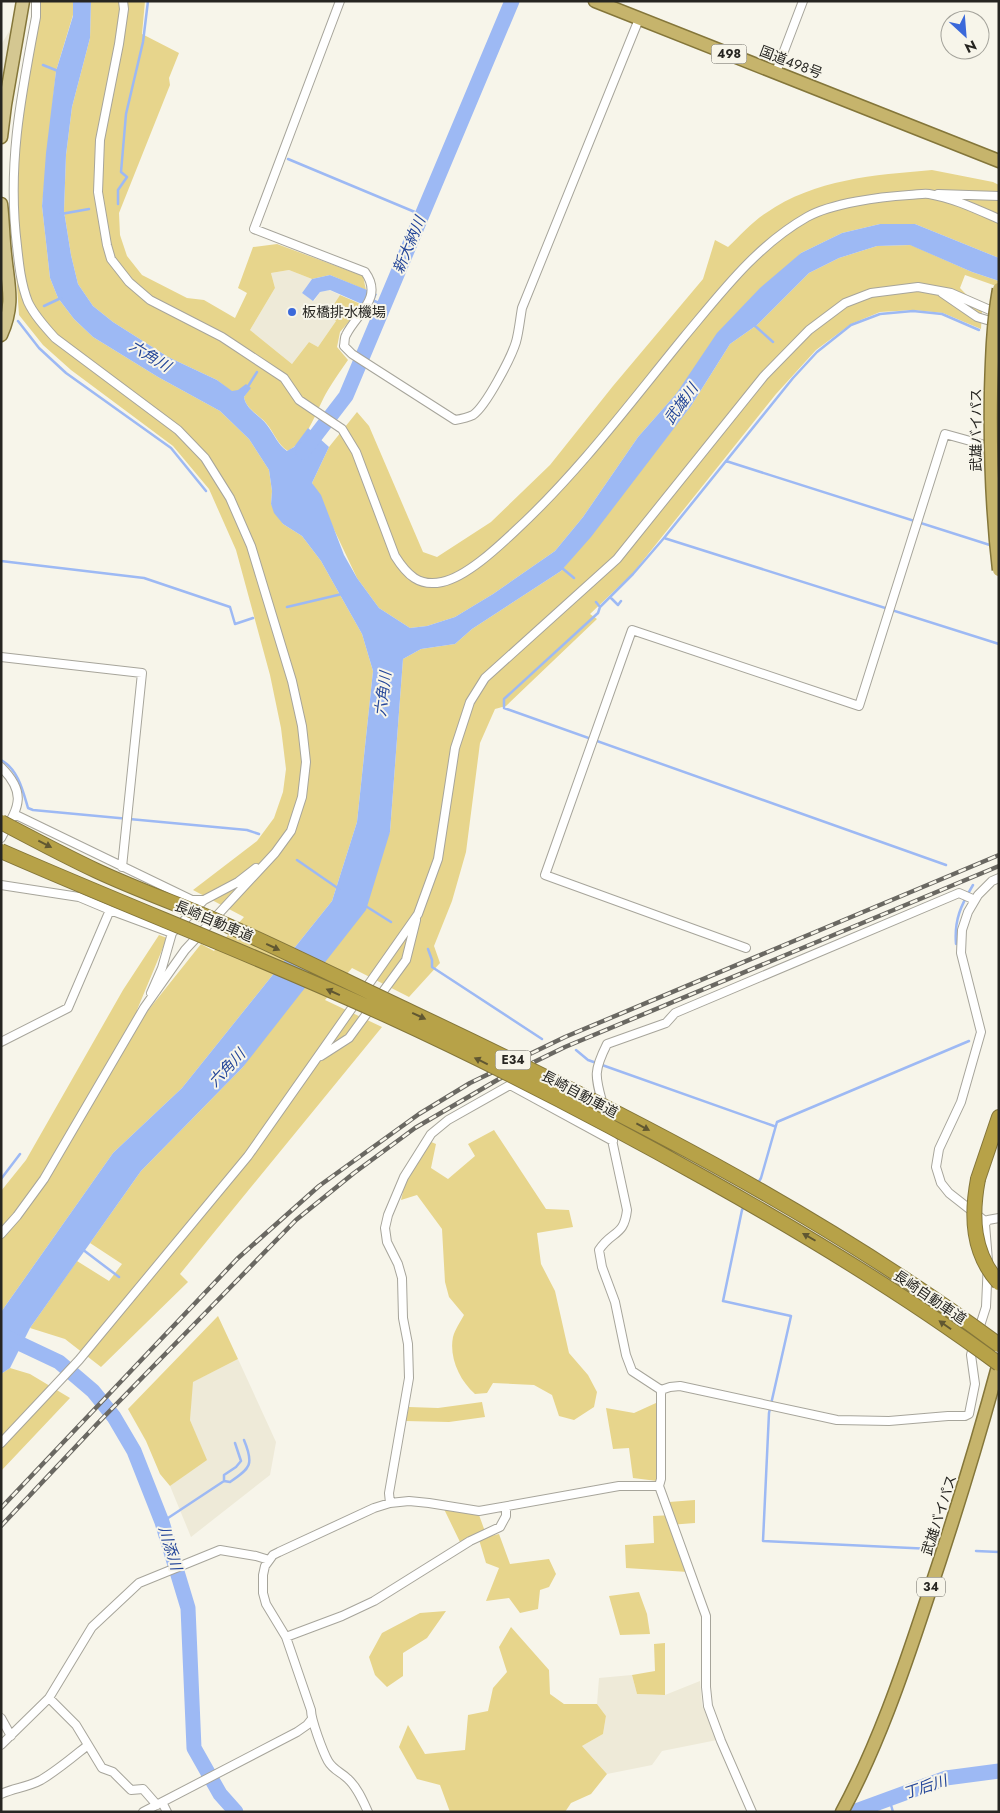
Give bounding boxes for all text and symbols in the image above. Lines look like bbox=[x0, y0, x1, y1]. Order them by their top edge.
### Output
north arrow bbox=[940, 10, 990, 60]
text: N bbox=[961, 35, 980, 58]
street label: 国道498号 bbox=[757, 41, 825, 83]
road number: 498 bbox=[712, 44, 746, 64]
water label: 新大納川 bbox=[387, 211, 432, 277]
place label: 板橋排水機場 bbox=[302, 302, 386, 322]
marker: 板橋排水機場 bbox=[286, 306, 298, 318]
water label: 六角川 bbox=[125, 335, 177, 378]
water label: 武雄川 bbox=[659, 378, 704, 429]
street label: 武雄バイパス bbox=[966, 388, 986, 472]
water label: 六角川 bbox=[369, 668, 397, 718]
one-way arrow bbox=[37, 840, 52, 848]
street label: 長崎自動車道 bbox=[171, 895, 257, 947]
one-way arrow bbox=[266, 943, 280, 951]
one-way arrow bbox=[326, 988, 340, 996]
one-way arrow bbox=[412, 1012, 427, 1020]
water label: 六角川 bbox=[204, 1043, 252, 1092]
road number: E34 bbox=[496, 1050, 530, 1070]
one-way arrow bbox=[473, 1057, 488, 1065]
street label: 長崎自動車道 bbox=[538, 1065, 622, 1123]
one-way arrow bbox=[636, 1123, 651, 1131]
one-way arrow bbox=[802, 1233, 815, 1242]
street label: 長崎自動車道 bbox=[890, 1265, 970, 1329]
one-way arrow bbox=[938, 1320, 952, 1330]
street label: 武雄バイパス bbox=[917, 1472, 961, 1558]
water label: 川添川 bbox=[153, 1523, 188, 1575]
road number: 34 bbox=[917, 1578, 945, 1596]
water label: 丁后川 bbox=[900, 1769, 952, 1804]

